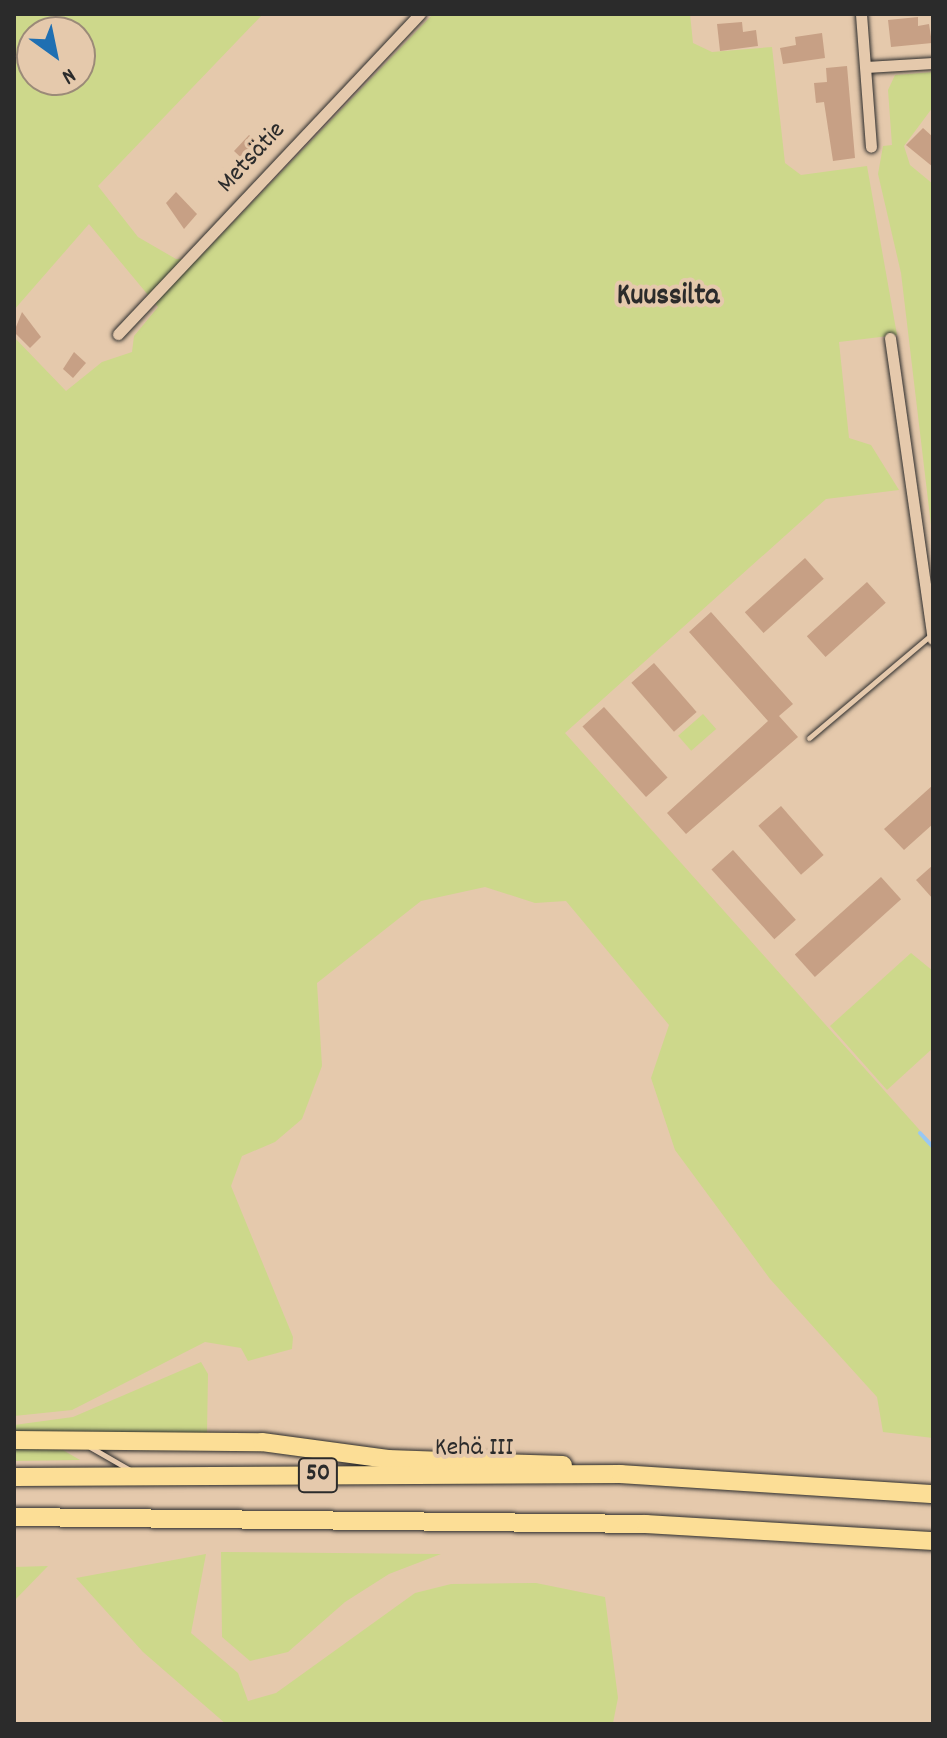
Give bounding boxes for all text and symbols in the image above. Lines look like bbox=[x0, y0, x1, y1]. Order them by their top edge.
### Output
north arrow bbox=[16, 16, 96, 96]
text: N bbox=[55, 59, 81, 91]
street label: Metsätie bbox=[211, 116, 293, 200]
district label: Kuussilta bbox=[617, 280, 719, 316]
street label: Kehä III bbox=[435, 1433, 513, 1465]
road number: 50 bbox=[296, 1455, 340, 1495]

